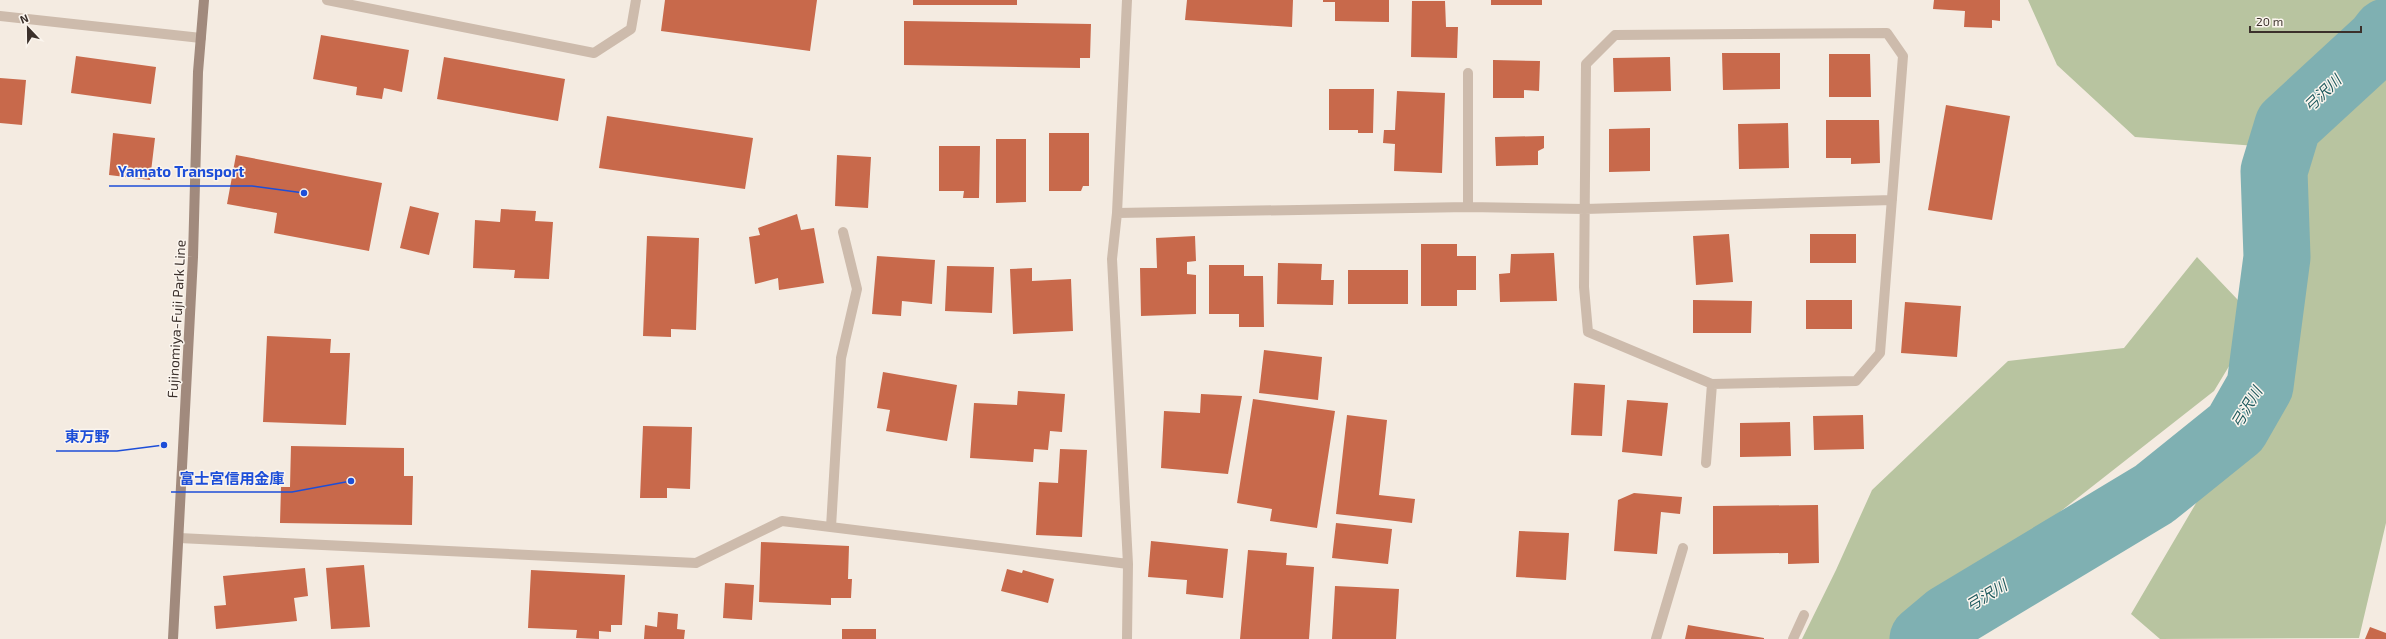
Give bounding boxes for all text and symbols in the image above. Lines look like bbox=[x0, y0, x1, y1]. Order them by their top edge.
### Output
north arrow bbox=[8, 8, 48, 48]
scale bar bbox=[2250, 8, 2361, 34]
text: N bbox=[18, 11, 30, 26]
text: 20 m bbox=[2256, 14, 2283, 28]
water label: 弓沢川 bbox=[2300, 70, 2346, 115]
callout: Yamato Transport bbox=[109, 159, 252, 186]
text: Yamato Transport bbox=[118, 162, 244, 180]
street label: Fujinomiya-Fuji Park Line bbox=[163, 239, 189, 399]
water label: 弓沢川 bbox=[2227, 381, 2266, 431]
callout: 東万野 bbox=[56, 424, 117, 451]
text: 東万野 bbox=[64, 427, 110, 445]
callout: 富士宮信用金庫 bbox=[171, 465, 292, 492]
text: 富士宮信用金庫 bbox=[179, 469, 285, 487]
water label: 弓沢川 bbox=[1962, 575, 2012, 614]

